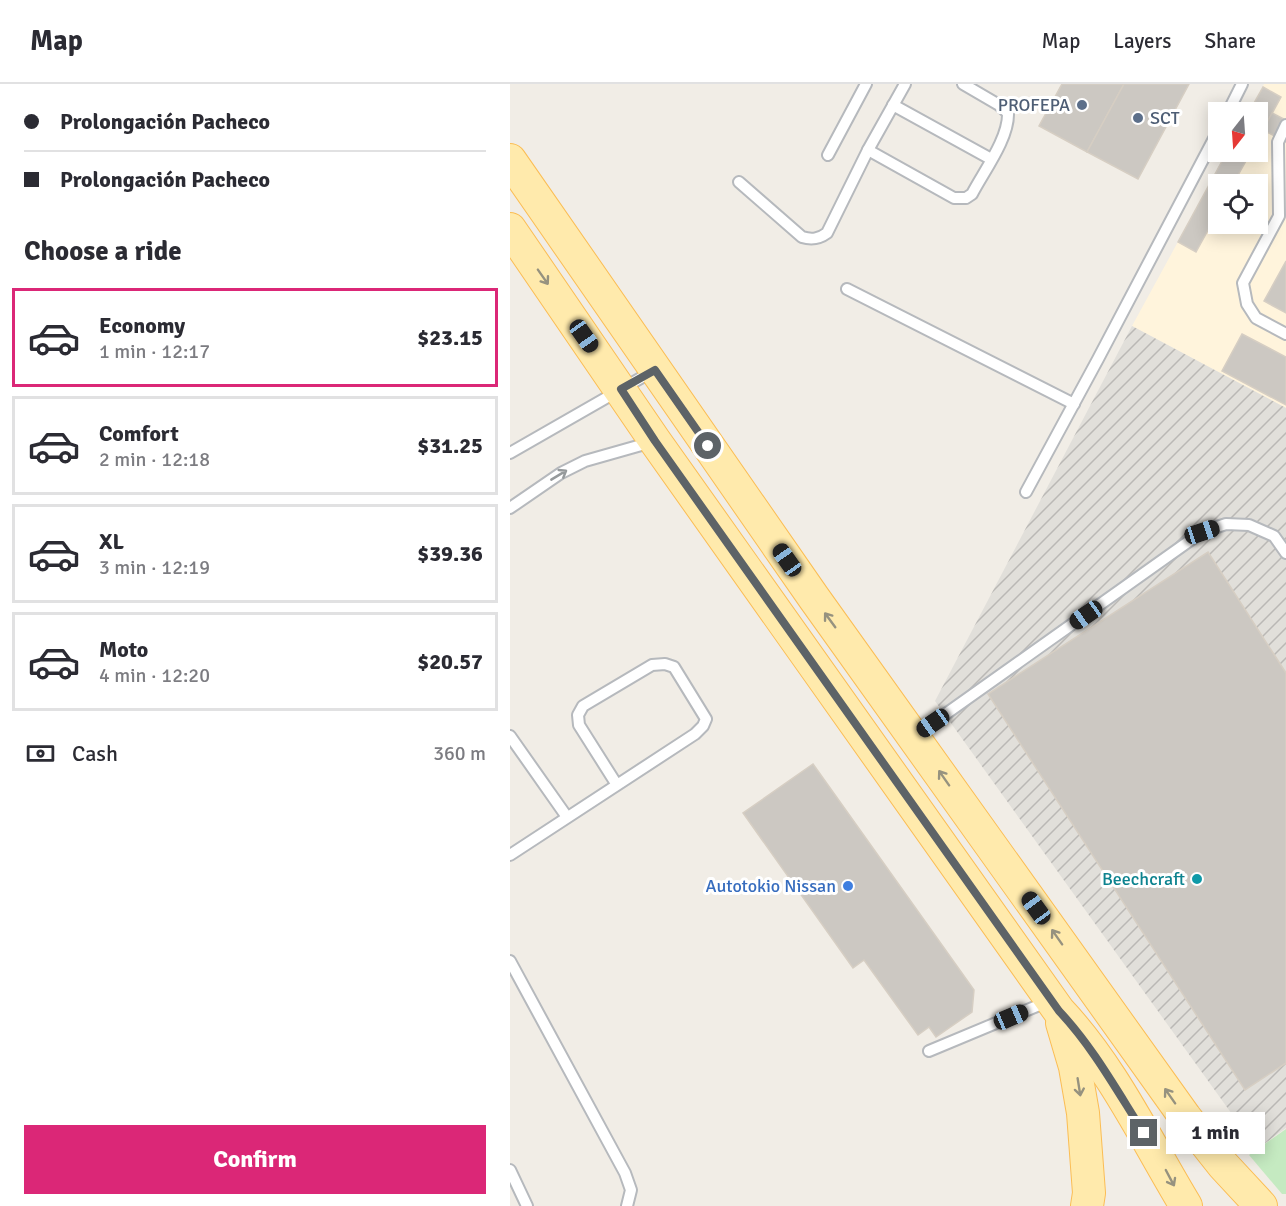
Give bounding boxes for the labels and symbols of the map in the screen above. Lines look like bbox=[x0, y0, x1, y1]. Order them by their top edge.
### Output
place label: PROFEPA bbox=[998, 94, 1070, 116]
marker: PROFEPA bbox=[1075, 98, 1089, 112]
north arrow bbox=[1208, 102, 1268, 162]
place label: SCT bbox=[1150, 107, 1180, 129]
marker: SCT bbox=[1131, 111, 1145, 125]
one-way arrow bbox=[537, 268, 549, 285]
car bbox=[566, 316, 602, 356]
route start bbox=[694, 432, 721, 459]
one-way arrow bbox=[550, 469, 567, 482]
car bbox=[1182, 518, 1222, 546]
car bbox=[769, 540, 805, 580]
car bbox=[1066, 597, 1106, 633]
one-way arrow bbox=[823, 613, 836, 629]
car bbox=[913, 705, 953, 741]
one-way arrow bbox=[938, 771, 950, 787]
place label: Beechcraft bbox=[1102, 868, 1185, 890]
marker: Beechcraft bbox=[1190, 872, 1204, 886]
place label: Autotokio Nissan bbox=[706, 875, 836, 897]
marker: Autotokio Nissan bbox=[841, 879, 855, 893]
car bbox=[1018, 888, 1054, 928]
one-way arrow bbox=[1051, 930, 1063, 946]
car bbox=[991, 1002, 1031, 1032]
one-way arrow bbox=[1073, 1077, 1084, 1097]
one-way arrow bbox=[1164, 1088, 1176, 1105]
callout: 1 min bbox=[1165, 1112, 1264, 1154]
route end bbox=[1130, 1119, 1157, 1146]
one-way arrow bbox=[1165, 1168, 1176, 1186]

